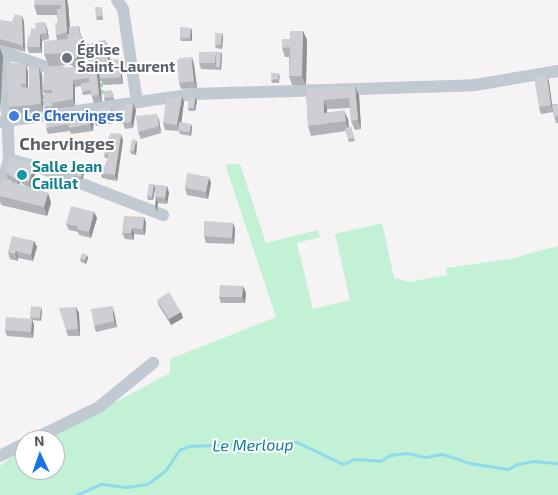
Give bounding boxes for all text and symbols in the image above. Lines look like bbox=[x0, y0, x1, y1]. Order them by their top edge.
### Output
place label: Église Saint-Laurent bbox=[77, 40, 175, 75]
marker: Église Saint-Laurent bbox=[61, 52, 73, 64]
place label: Le Chervinges bbox=[24, 107, 123, 125]
marker: Le Chervinges bbox=[8, 110, 20, 122]
district label: Chervinges bbox=[19, 132, 115, 154]
place label: Salle Jean Caillat bbox=[32, 157, 102, 192]
marker: Salle Jean Caillat bbox=[16, 169, 28, 181]
north arrow bbox=[15, 430, 65, 480]
text: N bbox=[34, 432, 45, 449]
water label: Le Merloup bbox=[212, 435, 294, 455]

